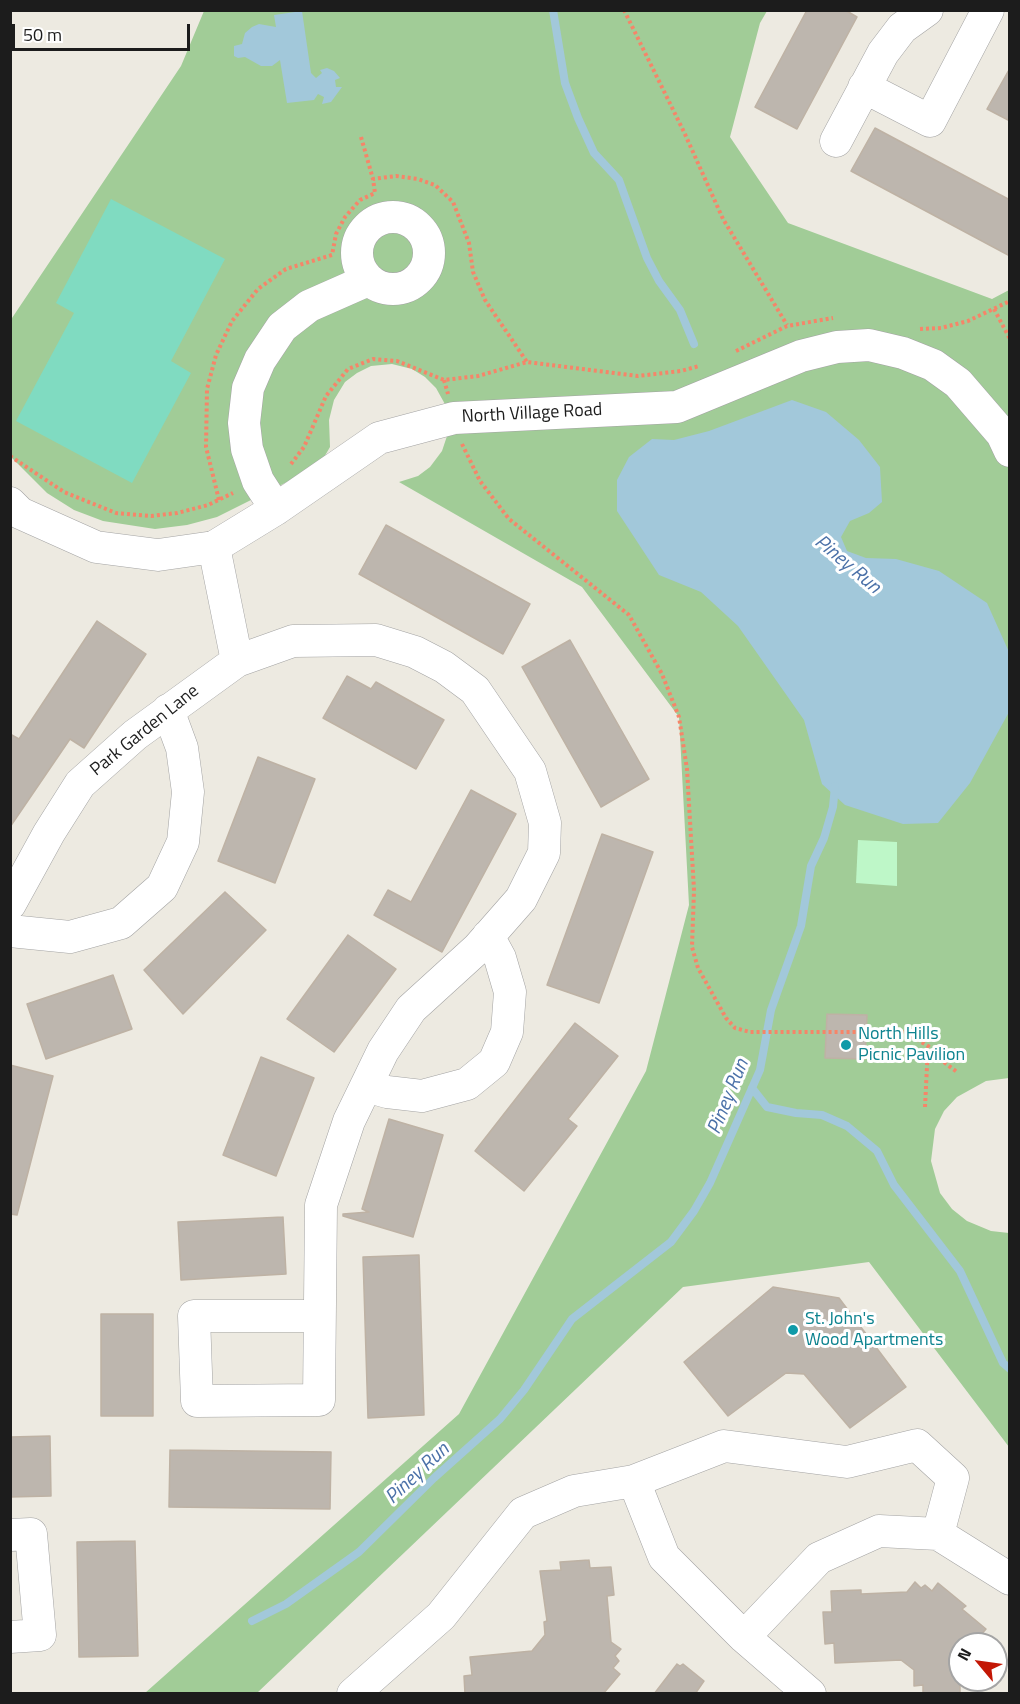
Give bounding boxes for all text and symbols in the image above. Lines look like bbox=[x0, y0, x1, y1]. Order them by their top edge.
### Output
scale bar bbox=[15, 12, 194, 50]
text: 50 m bbox=[23, 21, 62, 48]
street label: North Village Road bbox=[461, 400, 603, 428]
water label: Piney Run bbox=[809, 530, 885, 600]
street label: Park Garden Lane bbox=[86, 681, 204, 781]
place label: North Hills Picnic Pavilion bbox=[858, 1024, 965, 1066]
marker: North Hills Picnic Pavilion bbox=[839, 1038, 853, 1052]
water label: Piney Run bbox=[703, 1056, 755, 1138]
place label: St. John's Wood Apartments bbox=[805, 1309, 943, 1352]
marker: St. John's Wood Apartments bbox=[786, 1323, 800, 1337]
water label: Piney Run bbox=[381, 1438, 455, 1510]
north arrow bbox=[948, 1632, 1008, 1692]
text: N bbox=[951, 1644, 977, 1665]

